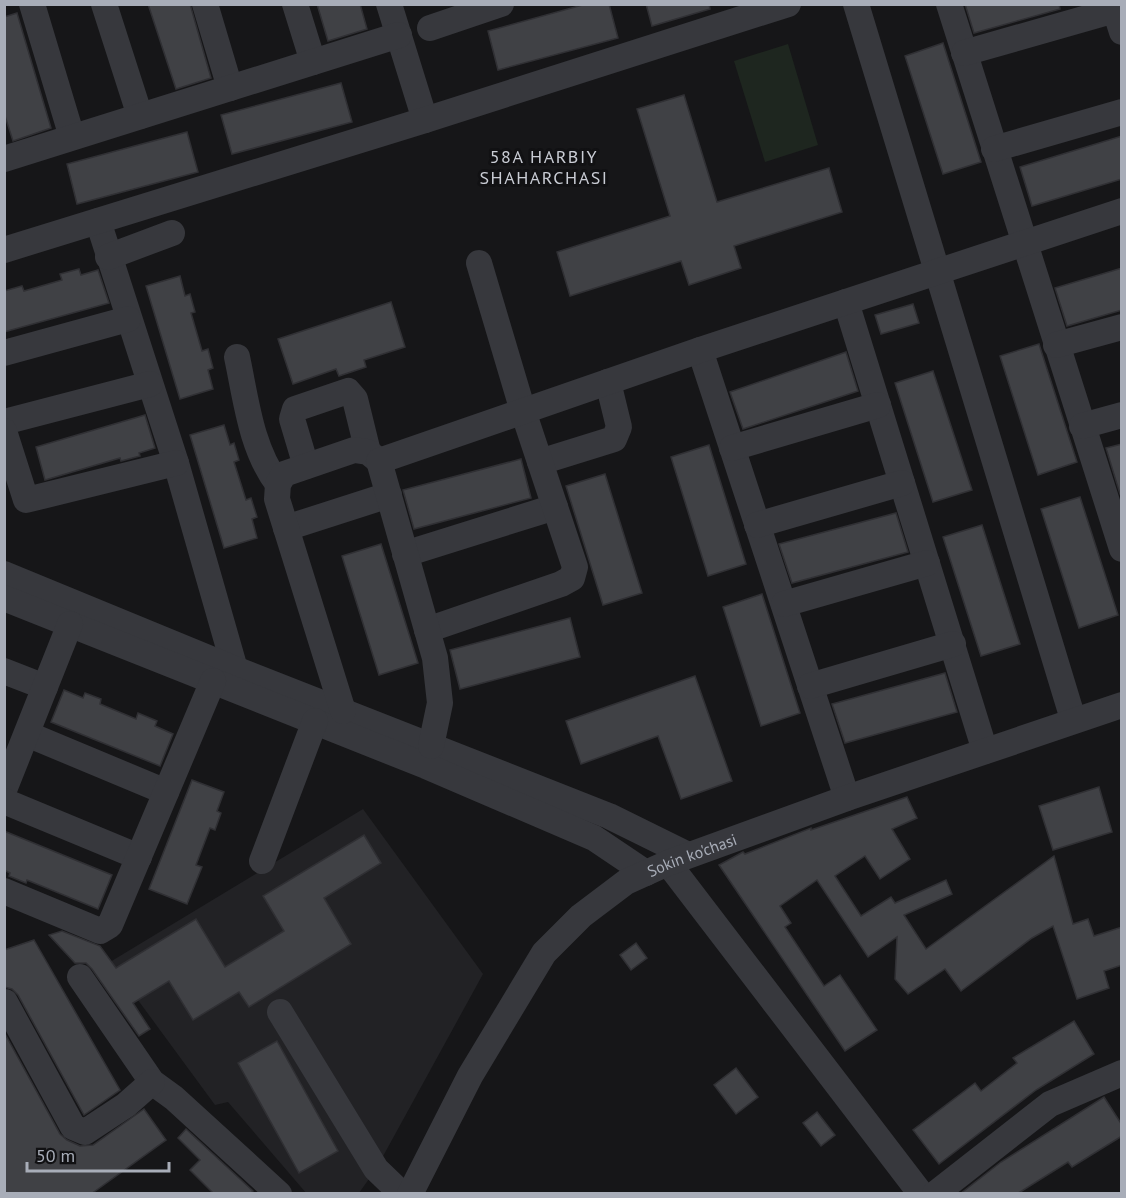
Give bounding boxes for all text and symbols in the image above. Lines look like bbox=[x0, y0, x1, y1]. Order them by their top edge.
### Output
district label: 58A HARBIY SHAHARCHASI bbox=[480, 145, 608, 189]
street label: Sokin ko'chasi bbox=[644, 829, 739, 881]
scale bar bbox=[27, 1135, 170, 1173]
text: 50 m bbox=[36, 1144, 75, 1167]

